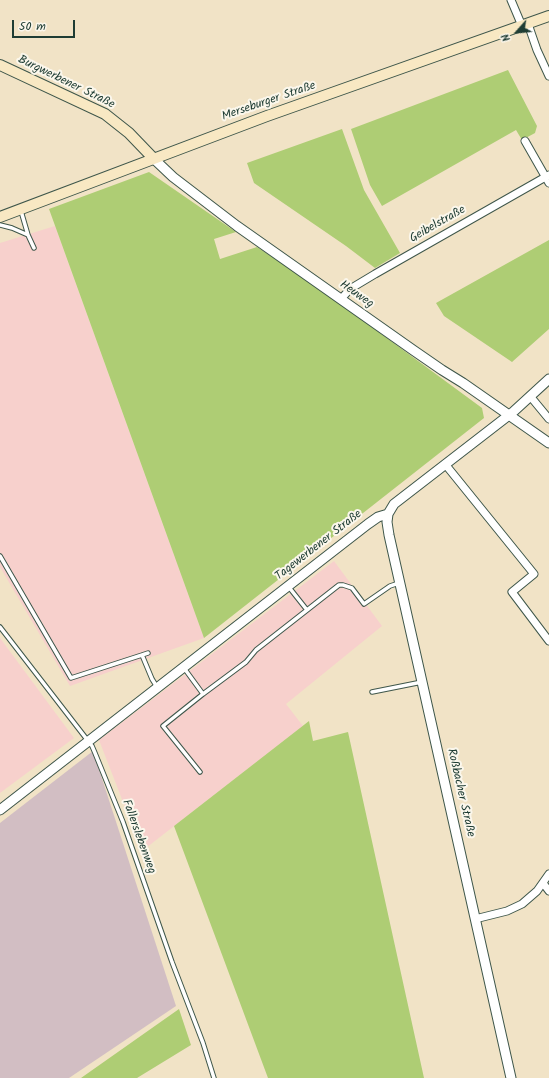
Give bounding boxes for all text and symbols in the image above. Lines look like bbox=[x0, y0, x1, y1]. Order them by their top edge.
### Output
scale bar bbox=[14, 12, 77, 38]
north arrow bbox=[497, 12, 537, 52]
text: 50 m bbox=[19, 17, 46, 36]
text: N bbox=[497, 30, 516, 45]
street label: Burgwerbener Straße bbox=[15, 53, 117, 113]
street label: Merseburger Straße bbox=[220, 79, 318, 125]
street label: Geibelstraße bbox=[408, 203, 468, 247]
street label: Heuweg bbox=[336, 278, 376, 312]
street label: Tagewerbener Straße bbox=[273, 508, 365, 584]
street label: Roßbacher Straße bbox=[443, 747, 477, 839]
street label: Fallerslebenweg bbox=[118, 798, 158, 876]

